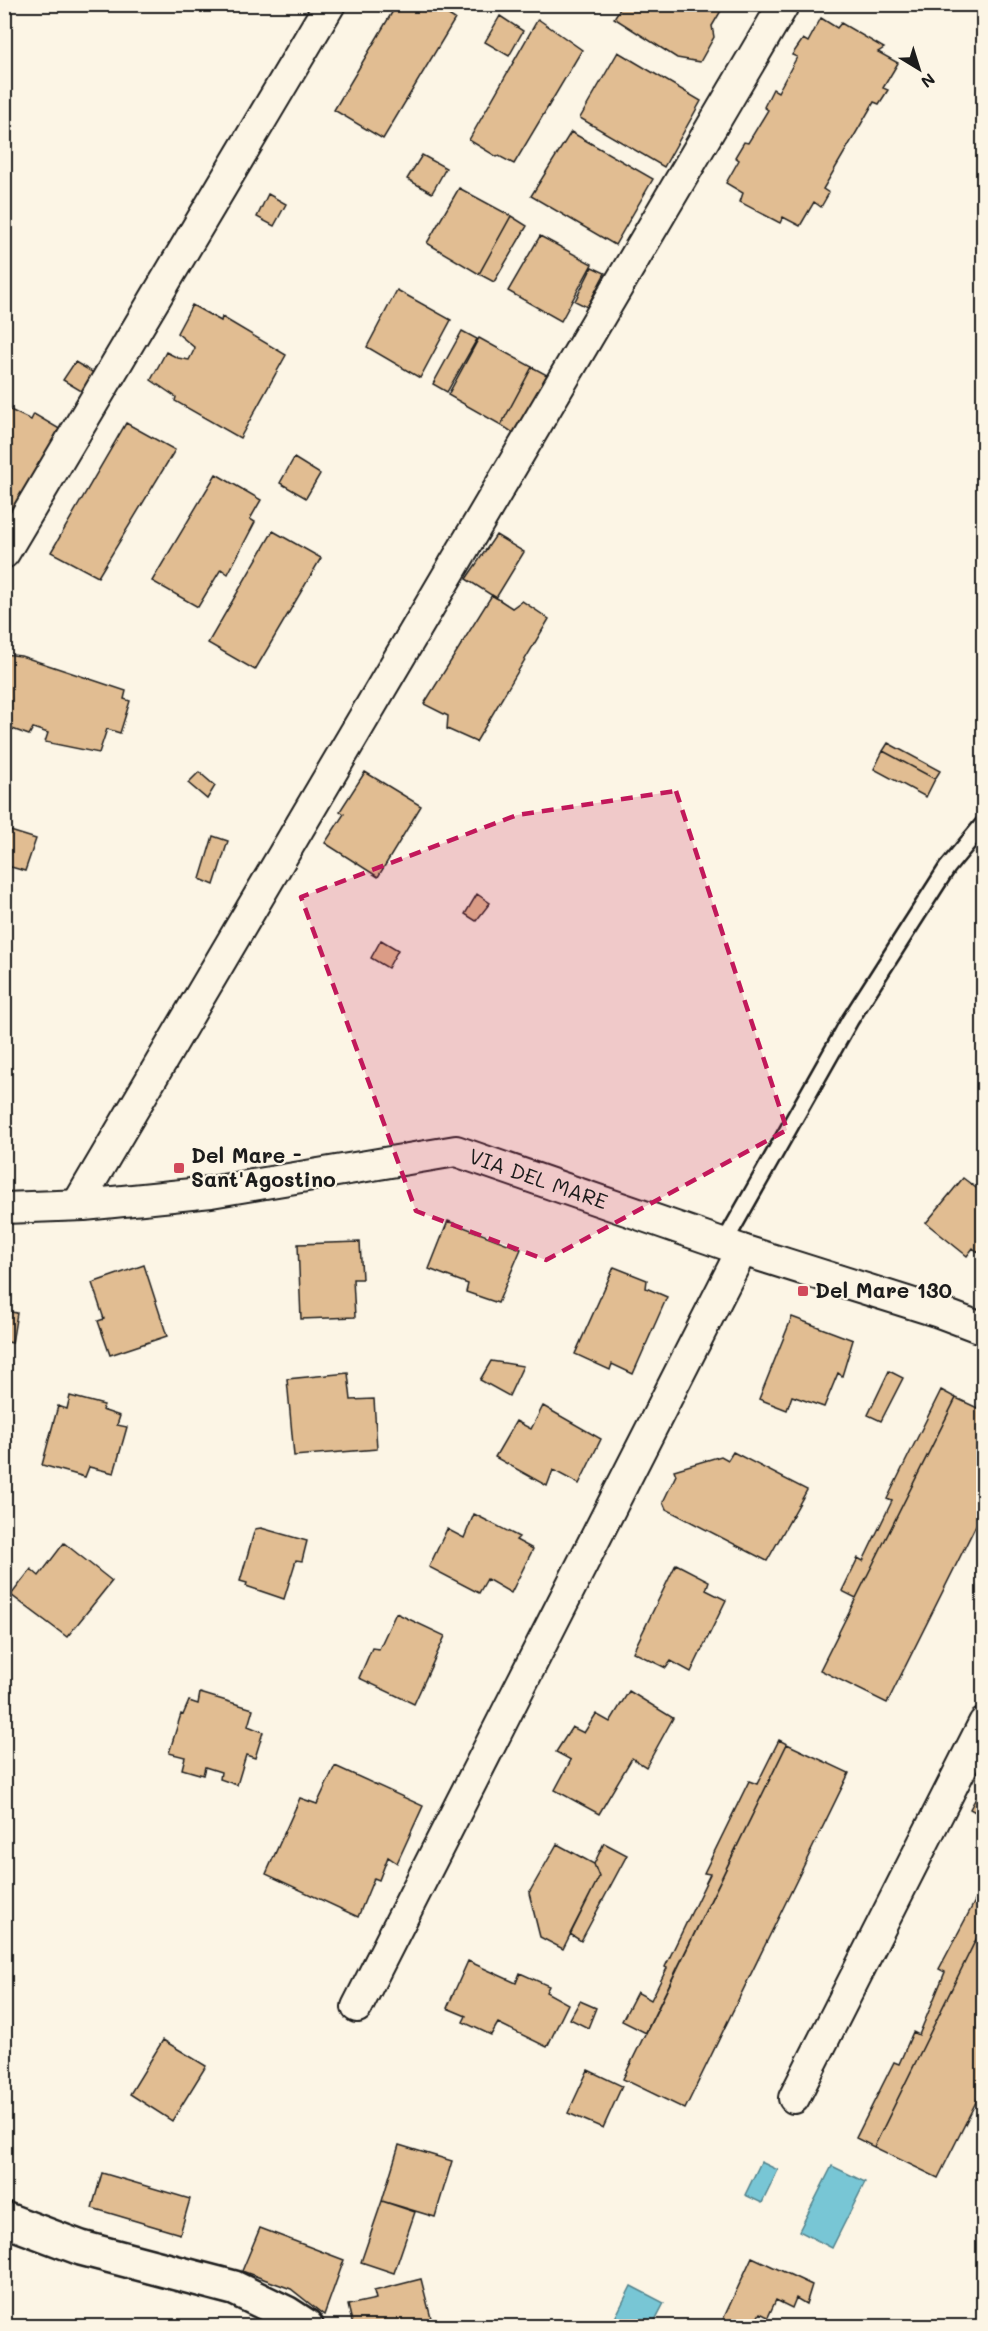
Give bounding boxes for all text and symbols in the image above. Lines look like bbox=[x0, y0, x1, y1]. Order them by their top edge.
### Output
north arrow bbox=[889, 39, 949, 99]
text: N bbox=[917, 69, 940, 93]
place label: Del Mare - Sant'Agostino bbox=[191, 1141, 336, 1192]
street label: VIA DEL MARE bbox=[466, 1142, 612, 1214]
marker: Del Mare - Sant'Agostino bbox=[172, 1161, 186, 1175]
place label: Del Mare 130 bbox=[815, 1276, 952, 1303]
marker: Del Mare 130 bbox=[796, 1284, 810, 1298]

